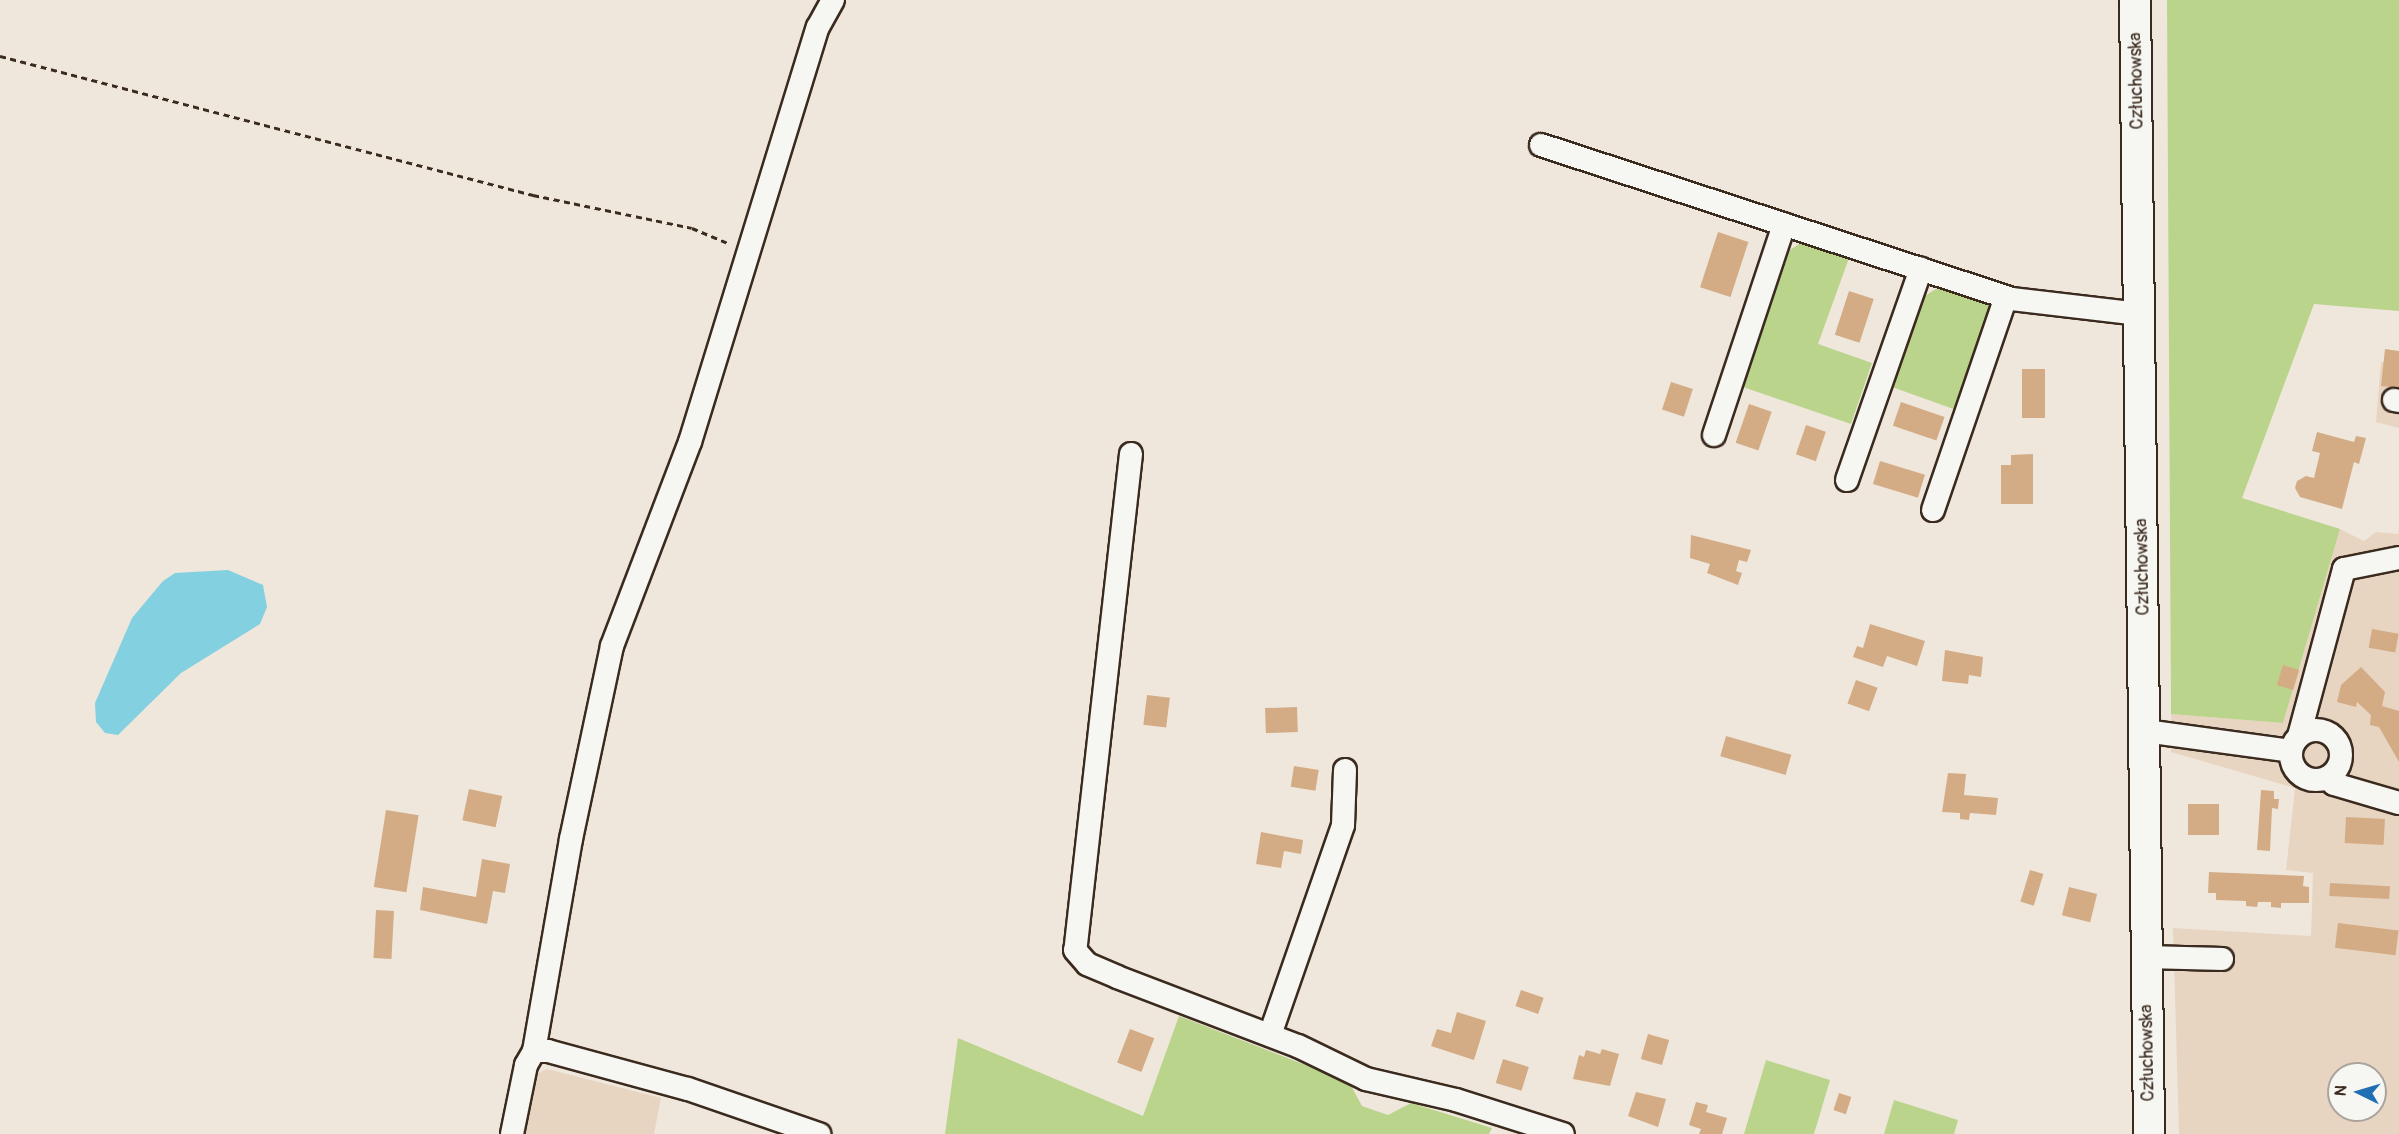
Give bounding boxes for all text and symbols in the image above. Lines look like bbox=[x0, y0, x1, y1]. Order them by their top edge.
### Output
street label: Człuchowska bbox=[2125, 32, 2149, 130]
street label: Człuchowska bbox=[2131, 518, 2155, 616]
street label: Człuchowska bbox=[2136, 1004, 2160, 1102]
north arrow bbox=[2327, 1062, 2387, 1122]
text: N bbox=[2331, 1084, 2351, 1097]

